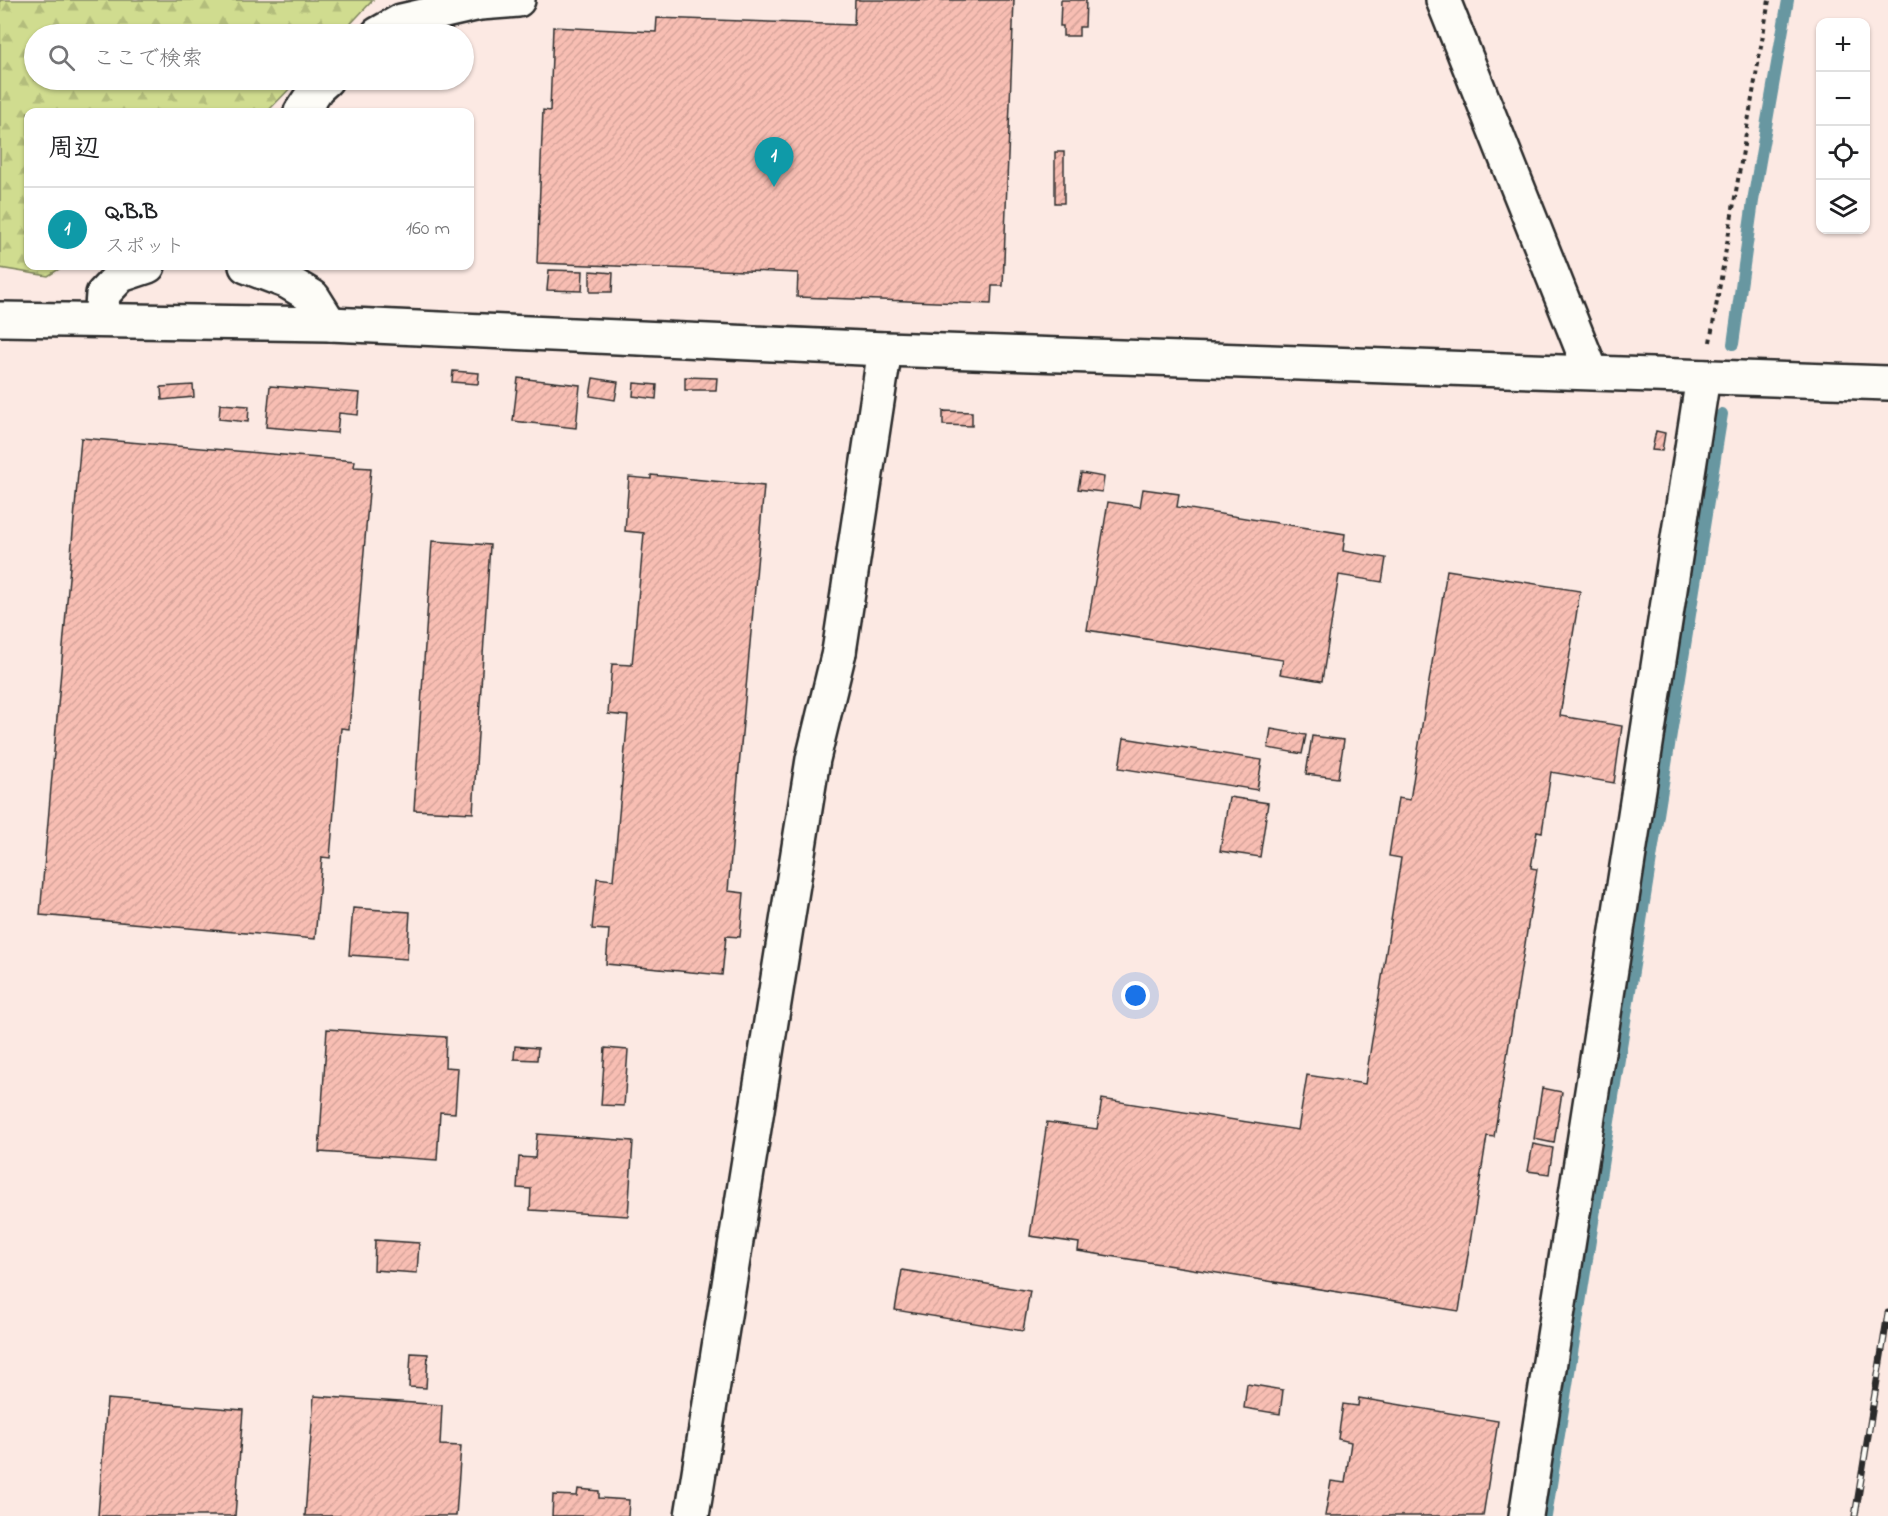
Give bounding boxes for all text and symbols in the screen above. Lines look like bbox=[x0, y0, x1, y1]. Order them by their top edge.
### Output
map controls bbox=[1816, 18, 1870, 234]
button: + bbox=[1816, 18, 1870, 72]
search box bbox=[24, 24, 474, 90]
icon: search bbox=[45, 41, 78, 74]
text: ここで検索 bbox=[93, 44, 203, 76]
button: − bbox=[1816, 72, 1870, 126]
button: locate bbox=[1816, 126, 1870, 180]
text: 周辺 bbox=[48, 131, 100, 169]
pin: 1 bbox=[754, 138, 794, 187]
button: layers bbox=[1816, 180, 1870, 234]
text: Q.B.B bbox=[105, 197, 158, 229]
text: 1 bbox=[64, 215, 71, 244]
text: 160 m bbox=[406, 215, 450, 244]
text: スポット bbox=[105, 233, 185, 262]
your location bbox=[1121, 981, 1150, 1010]

